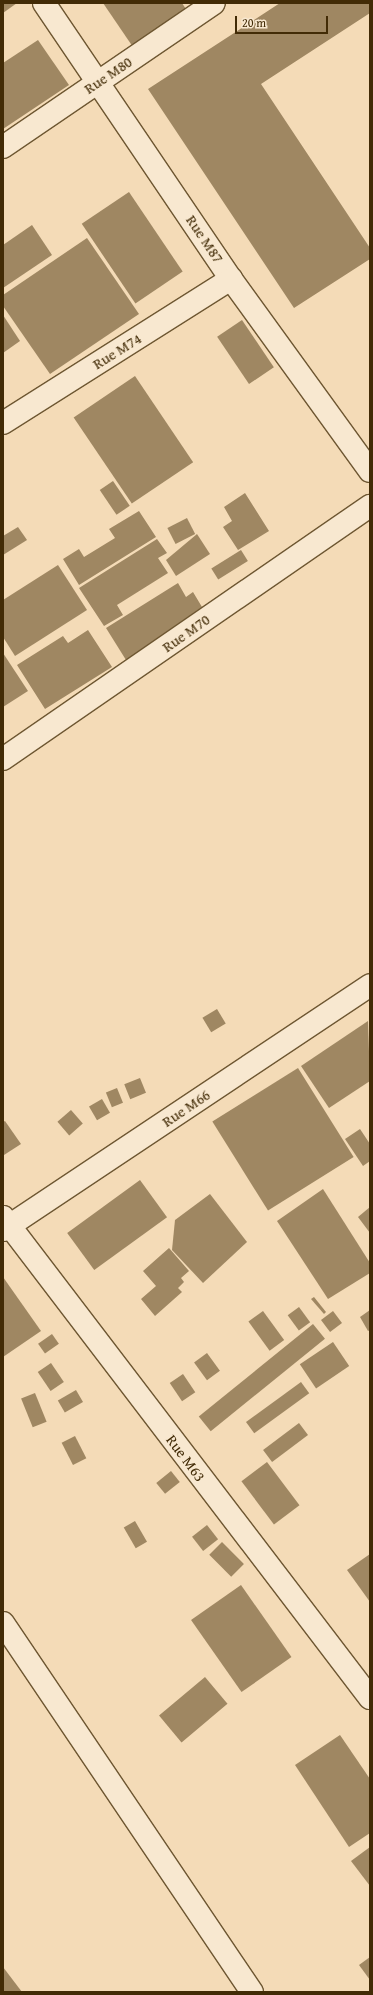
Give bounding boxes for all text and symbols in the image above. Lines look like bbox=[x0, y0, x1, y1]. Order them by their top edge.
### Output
scale bar bbox=[237, 8, 330, 34]
text: 20 m bbox=[242, 14, 266, 31]
street label: Rue M80 bbox=[81, 52, 135, 98]
street label: Rue M87 bbox=[182, 212, 228, 266]
street label: Rue M74 bbox=[89, 329, 145, 373]
street label: Rue M70 bbox=[159, 610, 213, 656]
street label: Rue M66 bbox=[159, 1085, 213, 1131]
street label: Rue M63 bbox=[163, 1431, 209, 1485]

